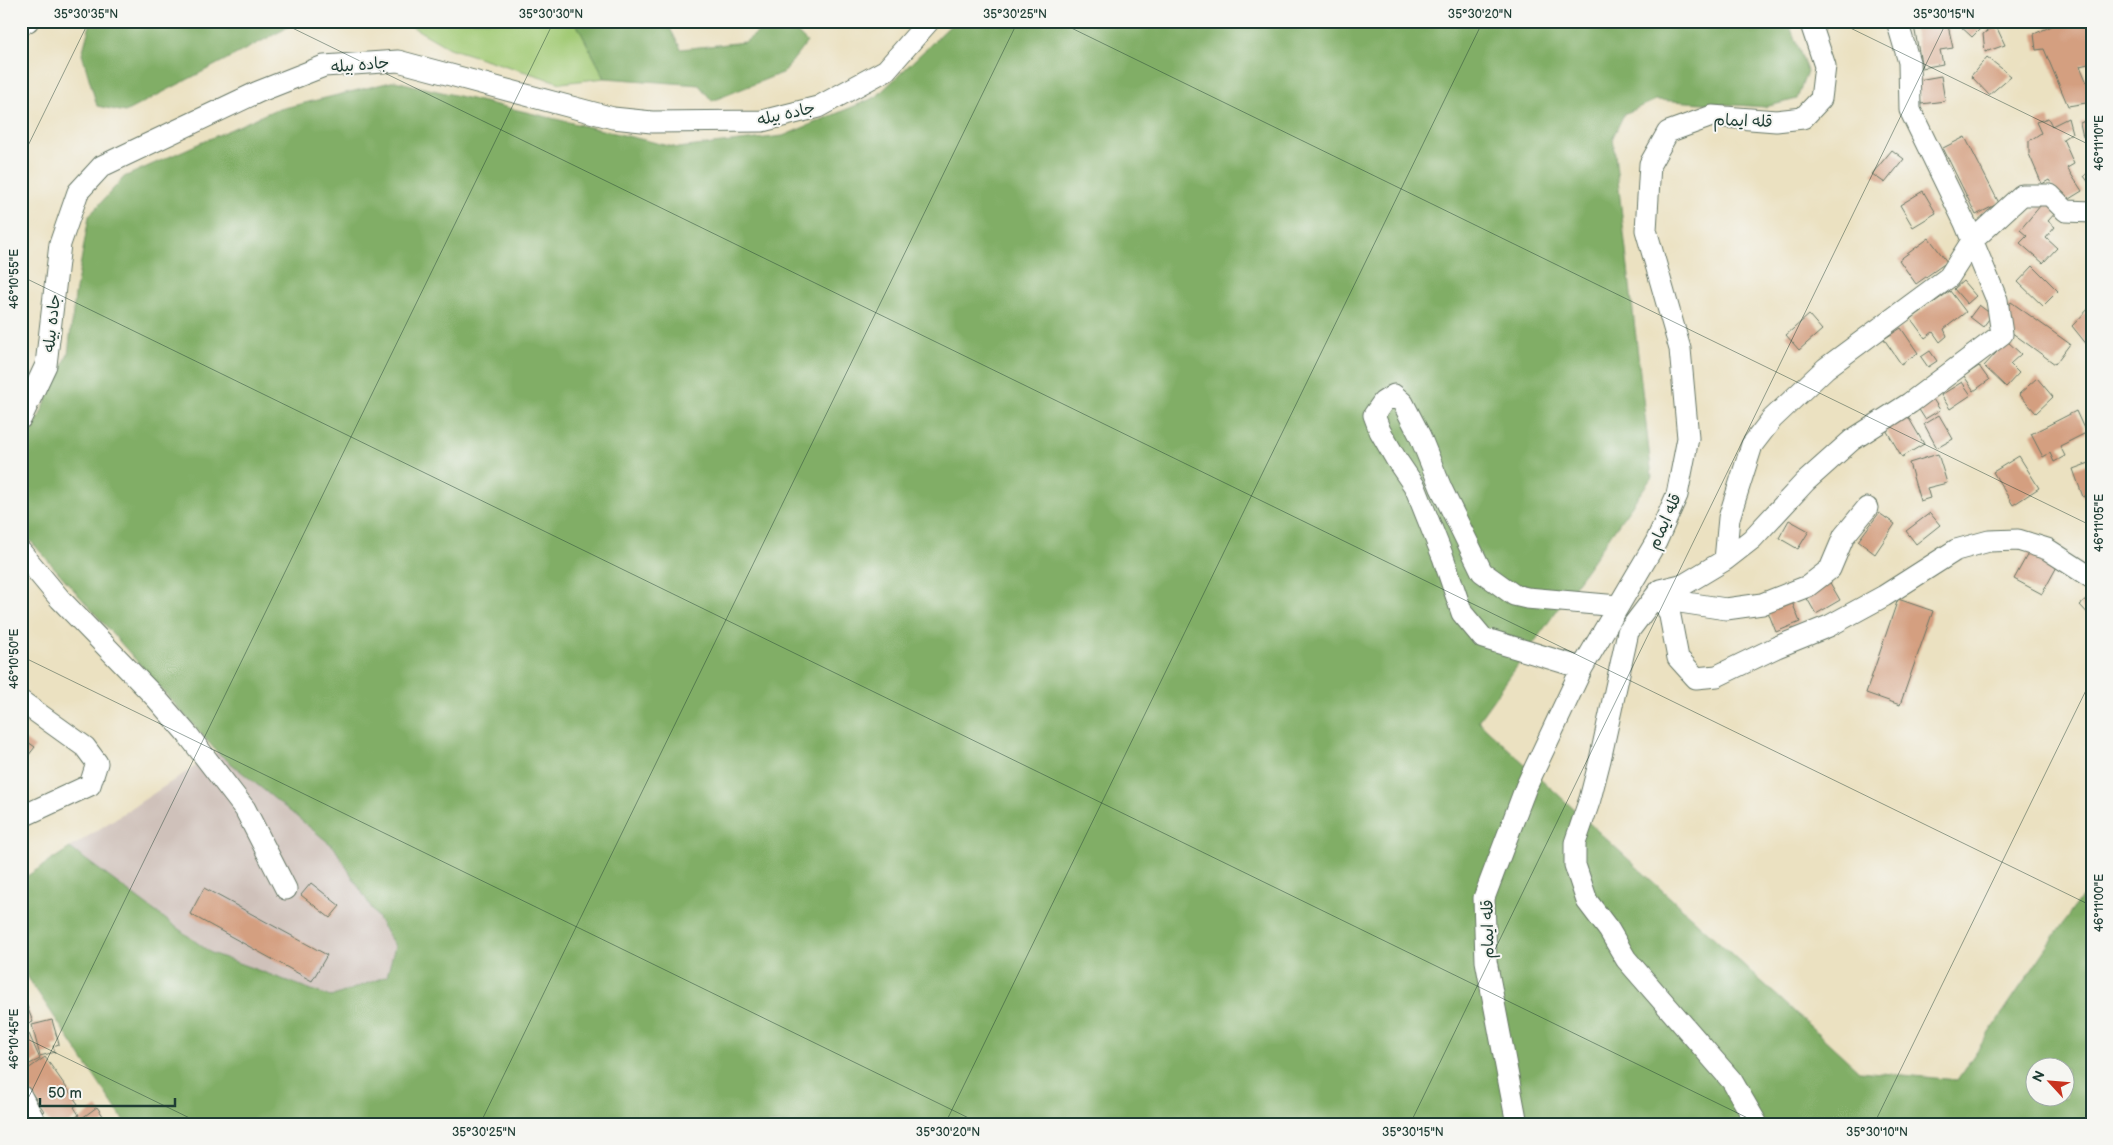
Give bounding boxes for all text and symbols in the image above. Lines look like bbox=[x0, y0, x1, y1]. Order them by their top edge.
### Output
text: 35°30'35"N bbox=[54, 7, 118, 22]
text: 35°30'30"N bbox=[519, 7, 583, 22]
text: 35°30'25"N bbox=[983, 7, 1047, 22]
text: 35°30'20"N bbox=[1448, 7, 1512, 22]
text: 35°30'15"N bbox=[1913, 7, 1975, 22]
street label: جاده بیله bbox=[330, 53, 390, 78]
street label: جاده بیله bbox=[756, 99, 817, 130]
street label: قله ایمام bbox=[1713, 111, 1773, 134]
text: 46°11'10"E bbox=[2092, 115, 2107, 171]
text: 46°10'55"E bbox=[7, 249, 22, 309]
street label: جاده بیله bbox=[40, 293, 65, 353]
street label: قله ایمام bbox=[1645, 491, 1688, 553]
text: 46°11'05"E bbox=[2092, 494, 2107, 552]
text: 46°10'50"E bbox=[7, 629, 22, 689]
text: 46°11'00"E bbox=[2092, 874, 2107, 932]
street label: قله ایمام bbox=[1478, 899, 1501, 959]
text: 46°10'45"E bbox=[7, 1008, 22, 1069]
north arrow bbox=[2026, 1058, 2076, 1108]
text: N bbox=[2029, 1068, 2049, 1085]
scale bar bbox=[40, 1075, 175, 1107]
text: 50 m bbox=[48, 1084, 82, 1103]
text: 35°30'25"N bbox=[452, 1125, 516, 1140]
text: 35°30'20"N bbox=[916, 1125, 980, 1140]
text: 35°30'15"N bbox=[1382, 1125, 1444, 1140]
text: 35°30'10"N bbox=[1846, 1125, 1908, 1140]

